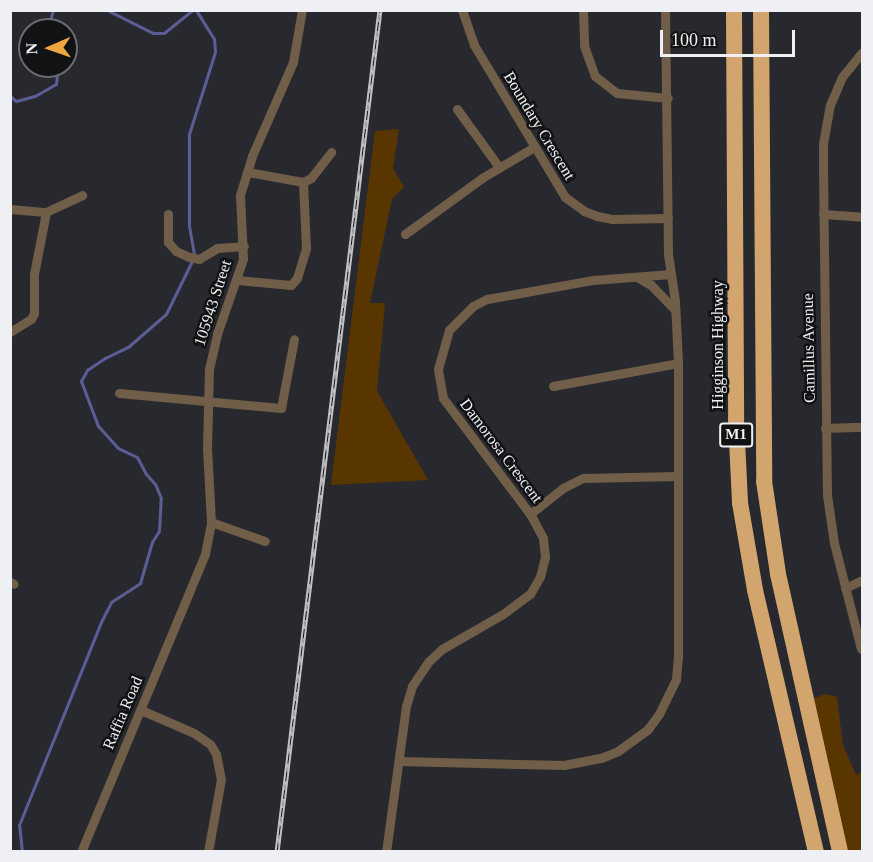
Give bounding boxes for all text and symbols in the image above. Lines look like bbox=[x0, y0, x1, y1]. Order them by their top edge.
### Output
north arrow bbox=[18, 18, 78, 78]
scale bar bbox=[663, 18, 798, 56]
text: 100 m bbox=[671, 30, 717, 50]
text: N bbox=[23, 43, 40, 55]
street label: Boundary Crescent bbox=[499, 68, 579, 184]
street label: 105943 Street bbox=[190, 258, 236, 348]
street label: Higginson Highway bbox=[708, 280, 728, 410]
street label: Camillus Avenue bbox=[798, 293, 820, 403]
street label: Damorosa Crescent bbox=[455, 395, 547, 507]
road number: M1 bbox=[718, 423, 754, 447]
street label: Raffia Road bbox=[99, 674, 147, 752]

